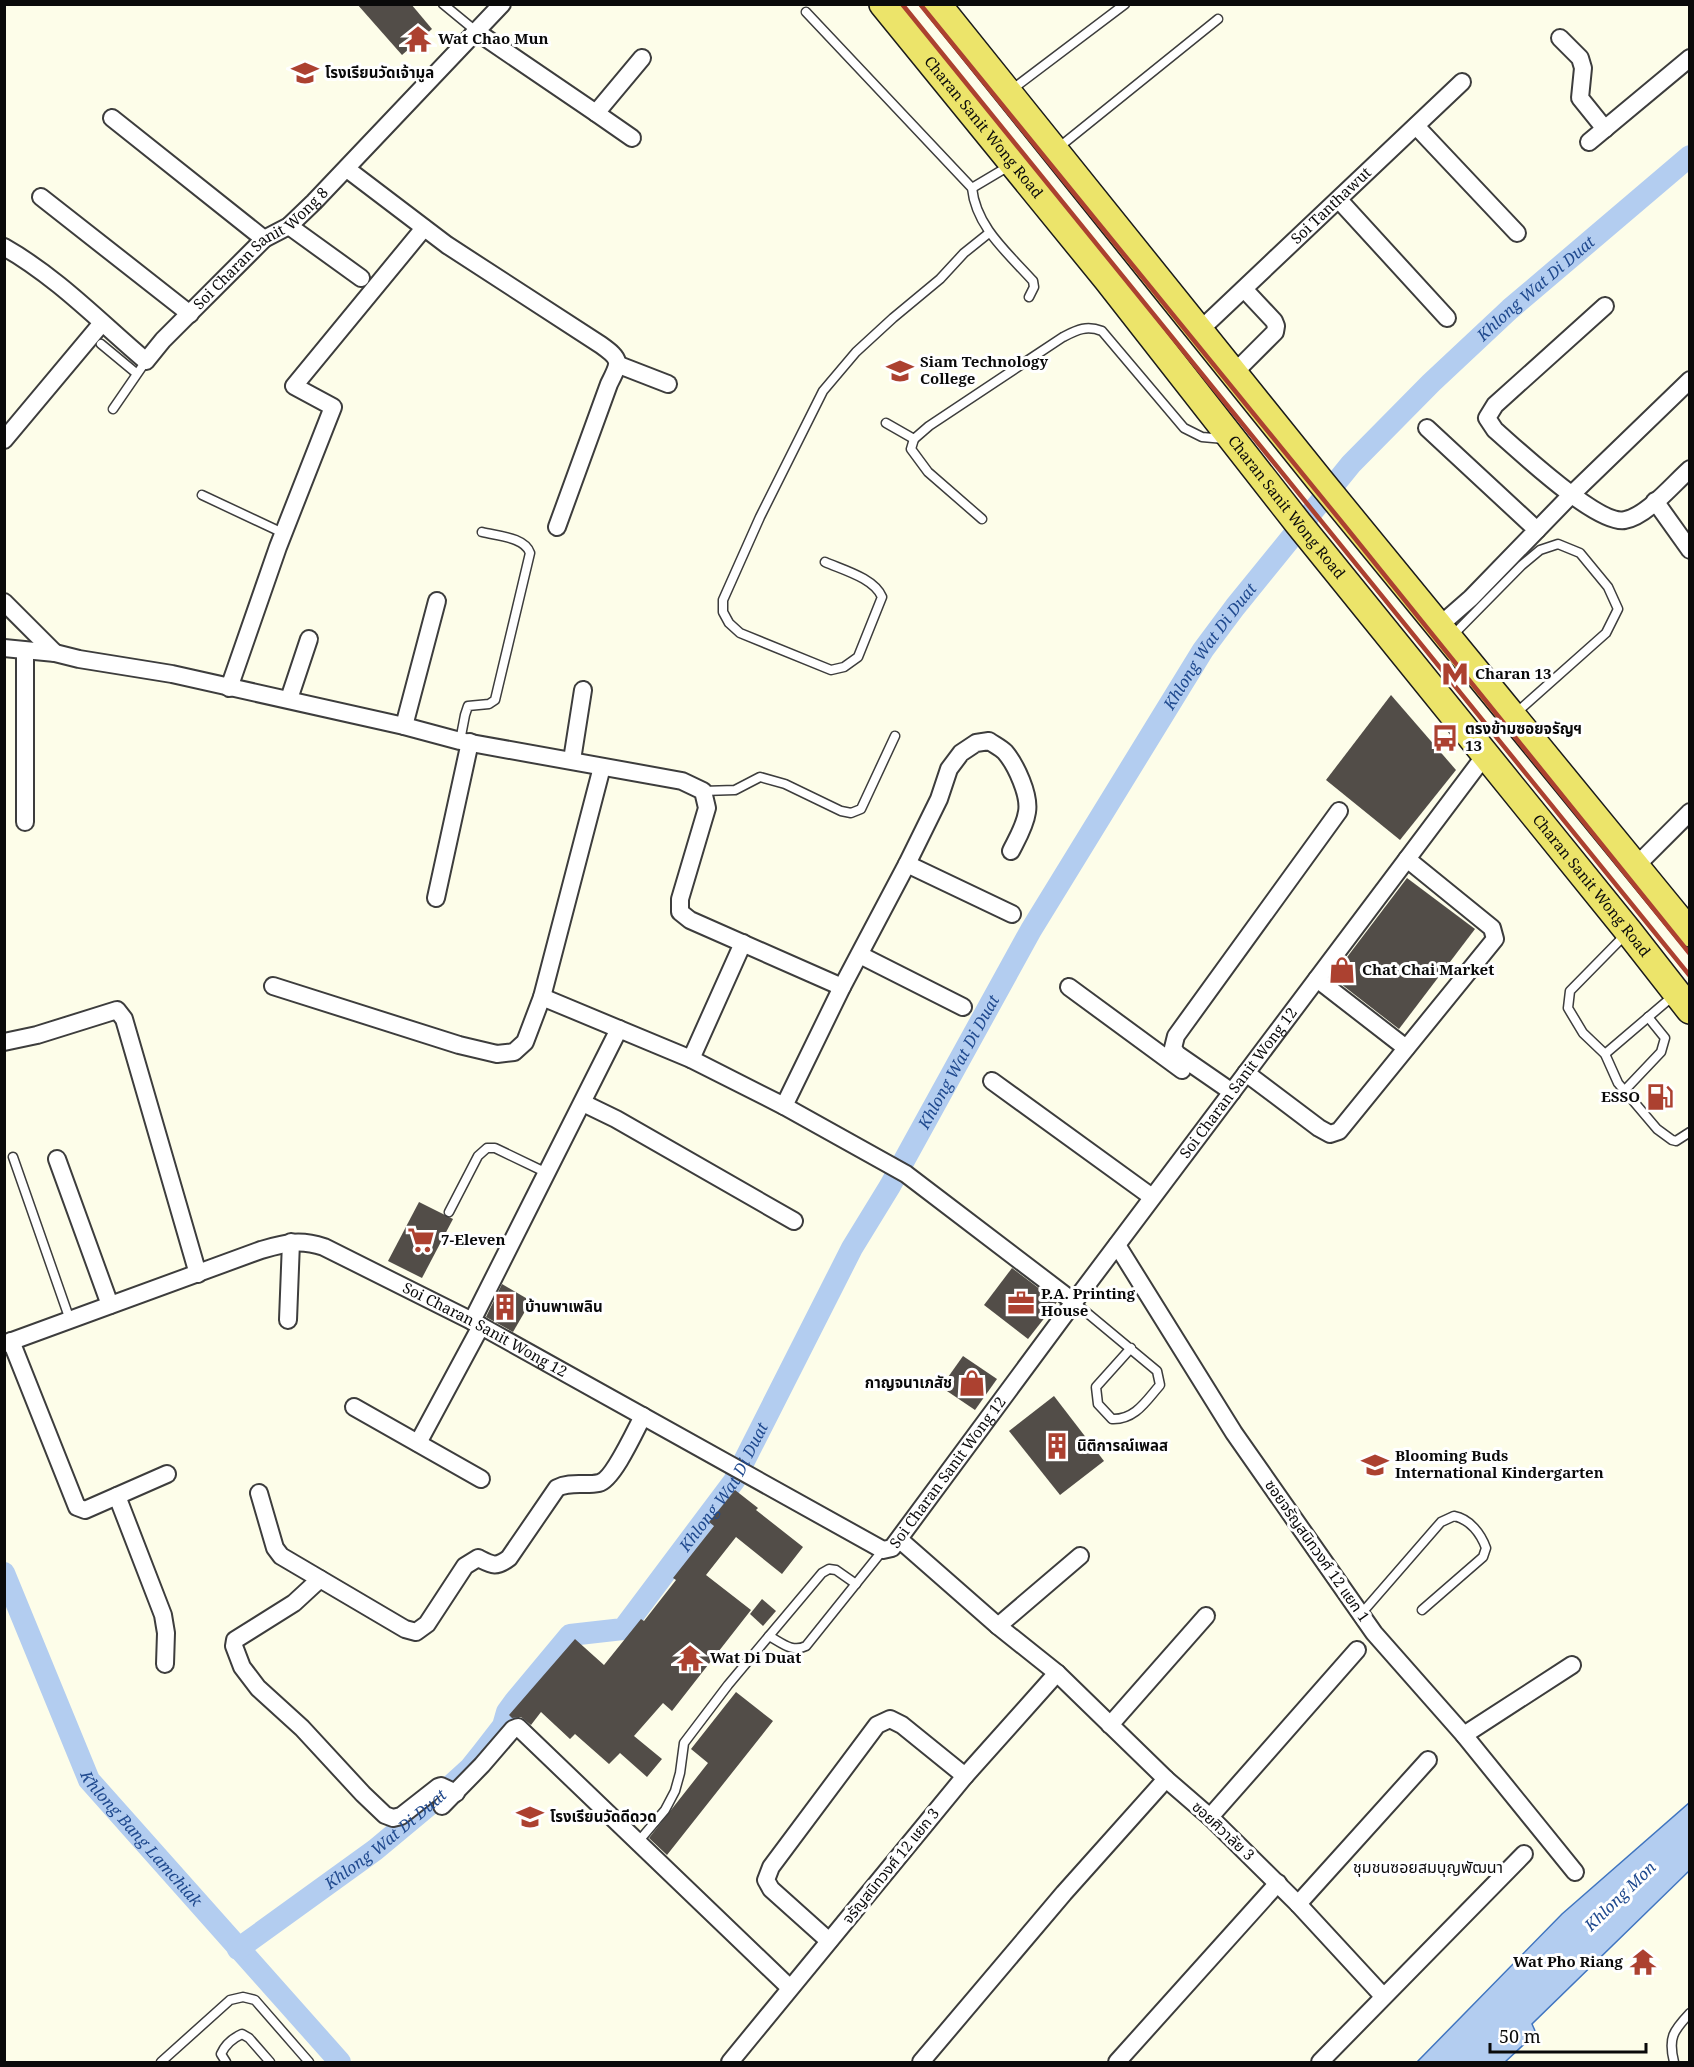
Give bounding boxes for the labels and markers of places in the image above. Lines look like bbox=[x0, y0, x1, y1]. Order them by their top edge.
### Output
temple icon: Wat Chao Mun bbox=[403, 24, 433, 54]
place label: Wat Chao Mun bbox=[438, 28, 548, 48]
school or university icon: โรงเรียนวัดเจ้ามูล bbox=[290, 58, 320, 88]
place label: โรงเรียนวัดเจ้ามูล bbox=[325, 62, 434, 83]
place label: Siam Technology College bbox=[920, 351, 1048, 388]
school or university icon: Siam Technology College bbox=[885, 356, 915, 386]
metro station icon: Charan 13 bbox=[1440, 659, 1470, 689]
place label: Charan 13 bbox=[1475, 663, 1551, 683]
place label: ตรงข้ามซอยจรัญฯ 13 bbox=[1465, 718, 1582, 755]
bus stop icon: ตรงข้ามซอยจรัญฯ 13 bbox=[1430, 723, 1460, 753]
shop icon: Chat Chai Market bbox=[1327, 955, 1357, 985]
place label: Chat Chai Market bbox=[1362, 959, 1494, 979]
fuel station icon: ESSO bbox=[1645, 1082, 1675, 1112]
place label: ESSO bbox=[1601, 1086, 1640, 1106]
supermarket icon: 7-Eleven bbox=[406, 1225, 436, 1255]
place label: 7-Eleven bbox=[441, 1229, 505, 1249]
place label: P.A. Printing House bbox=[1041, 1283, 1136, 1320]
office icon: P.A. Printing House bbox=[1006, 1288, 1036, 1318]
building icon: บ้านพาเพลิน bbox=[490, 1292, 520, 1322]
place label: บ้านพาเพลิน bbox=[525, 1296, 603, 1316]
shop icon: กาญจนาเภสัช bbox=[957, 1368, 987, 1398]
place label: กาญจนาเภสัช bbox=[865, 1372, 952, 1392]
building icon: นิติการณ์เพลส bbox=[1042, 1431, 1072, 1461]
place label: นิติการณ์เพลส bbox=[1077, 1435, 1168, 1455]
place label: Blooming Buds International Kindergarten bbox=[1395, 1445, 1604, 1482]
school or university icon: Blooming Buds International Kindergarten bbox=[1360, 1450, 1390, 1480]
temple icon: Wat Di Duat bbox=[675, 1643, 705, 1673]
place label: Wat Di Duat bbox=[710, 1647, 801, 1667]
school or university icon: โรงเรียนวัดดีดวด bbox=[515, 1802, 545, 1832]
place label: โรงเรียนวัดดีดวด bbox=[550, 1806, 657, 1826]
temple icon: Wat Pho Riang bbox=[1628, 1947, 1658, 1977]
place label: Wat Pho Riang bbox=[1513, 1951, 1624, 1971]

